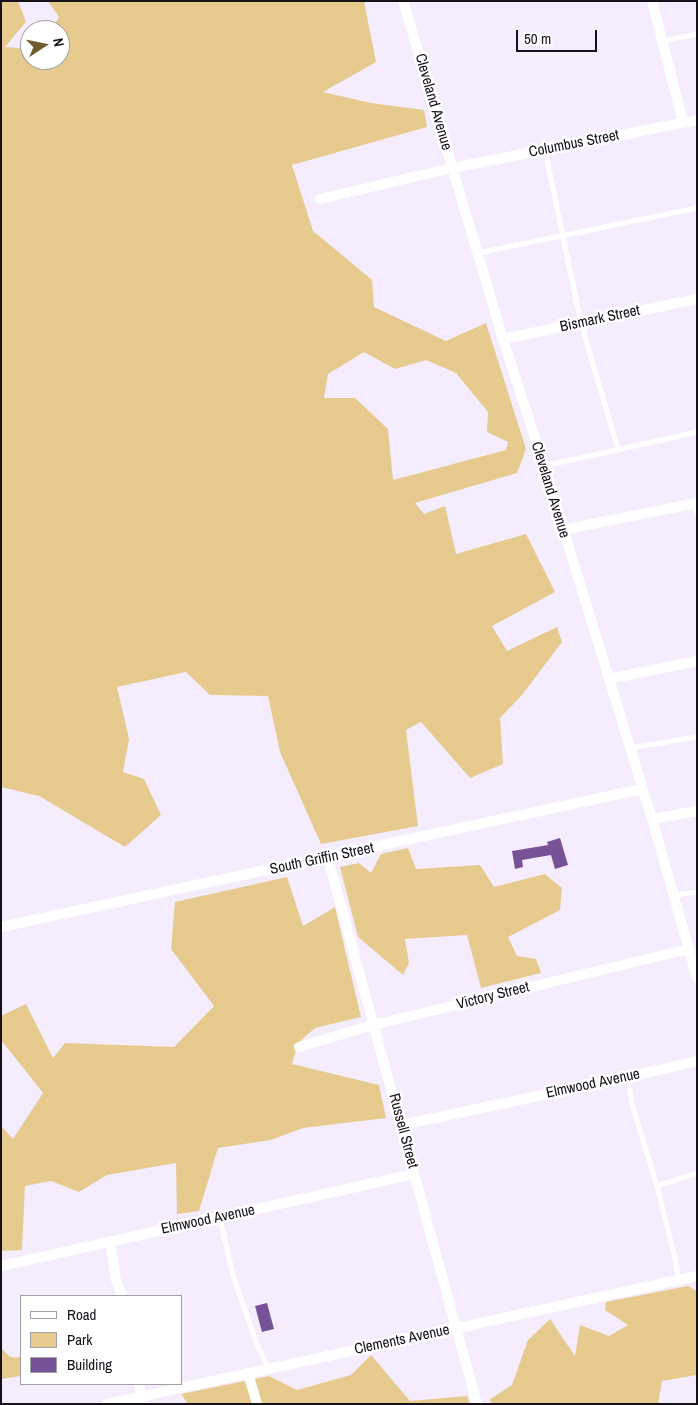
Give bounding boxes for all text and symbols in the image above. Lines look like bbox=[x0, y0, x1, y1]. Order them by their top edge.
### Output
north arrow bbox=[20, 20, 70, 70]
scale bar bbox=[518, 20, 599, 52]
text: 50 m bbox=[524, 28, 551, 49]
text: N bbox=[49, 37, 68, 48]
street label: Cleveland Avenue bbox=[411, 52, 455, 152]
street label: Columbus Street bbox=[527, 126, 621, 162]
street label: Bismark Street bbox=[558, 302, 642, 336]
street label: Cleveland Avenue bbox=[527, 440, 573, 540]
street label: South Griffin Street bbox=[268, 839, 376, 879]
street label: Victory Street bbox=[455, 978, 531, 1014]
street label: Elmwood Avenue bbox=[544, 1065, 642, 1103]
street label: Russell Street bbox=[384, 1092, 422, 1170]
street label: Elmwood Avenue bbox=[159, 1201, 257, 1239]
legend bbox=[20, 1295, 182, 1385]
text: Road bbox=[67, 1304, 96, 1325]
street label: Clements Avenue bbox=[353, 1321, 451, 1359]
text: Park bbox=[67, 1329, 92, 1350]
text: Building bbox=[67, 1354, 112, 1375]

